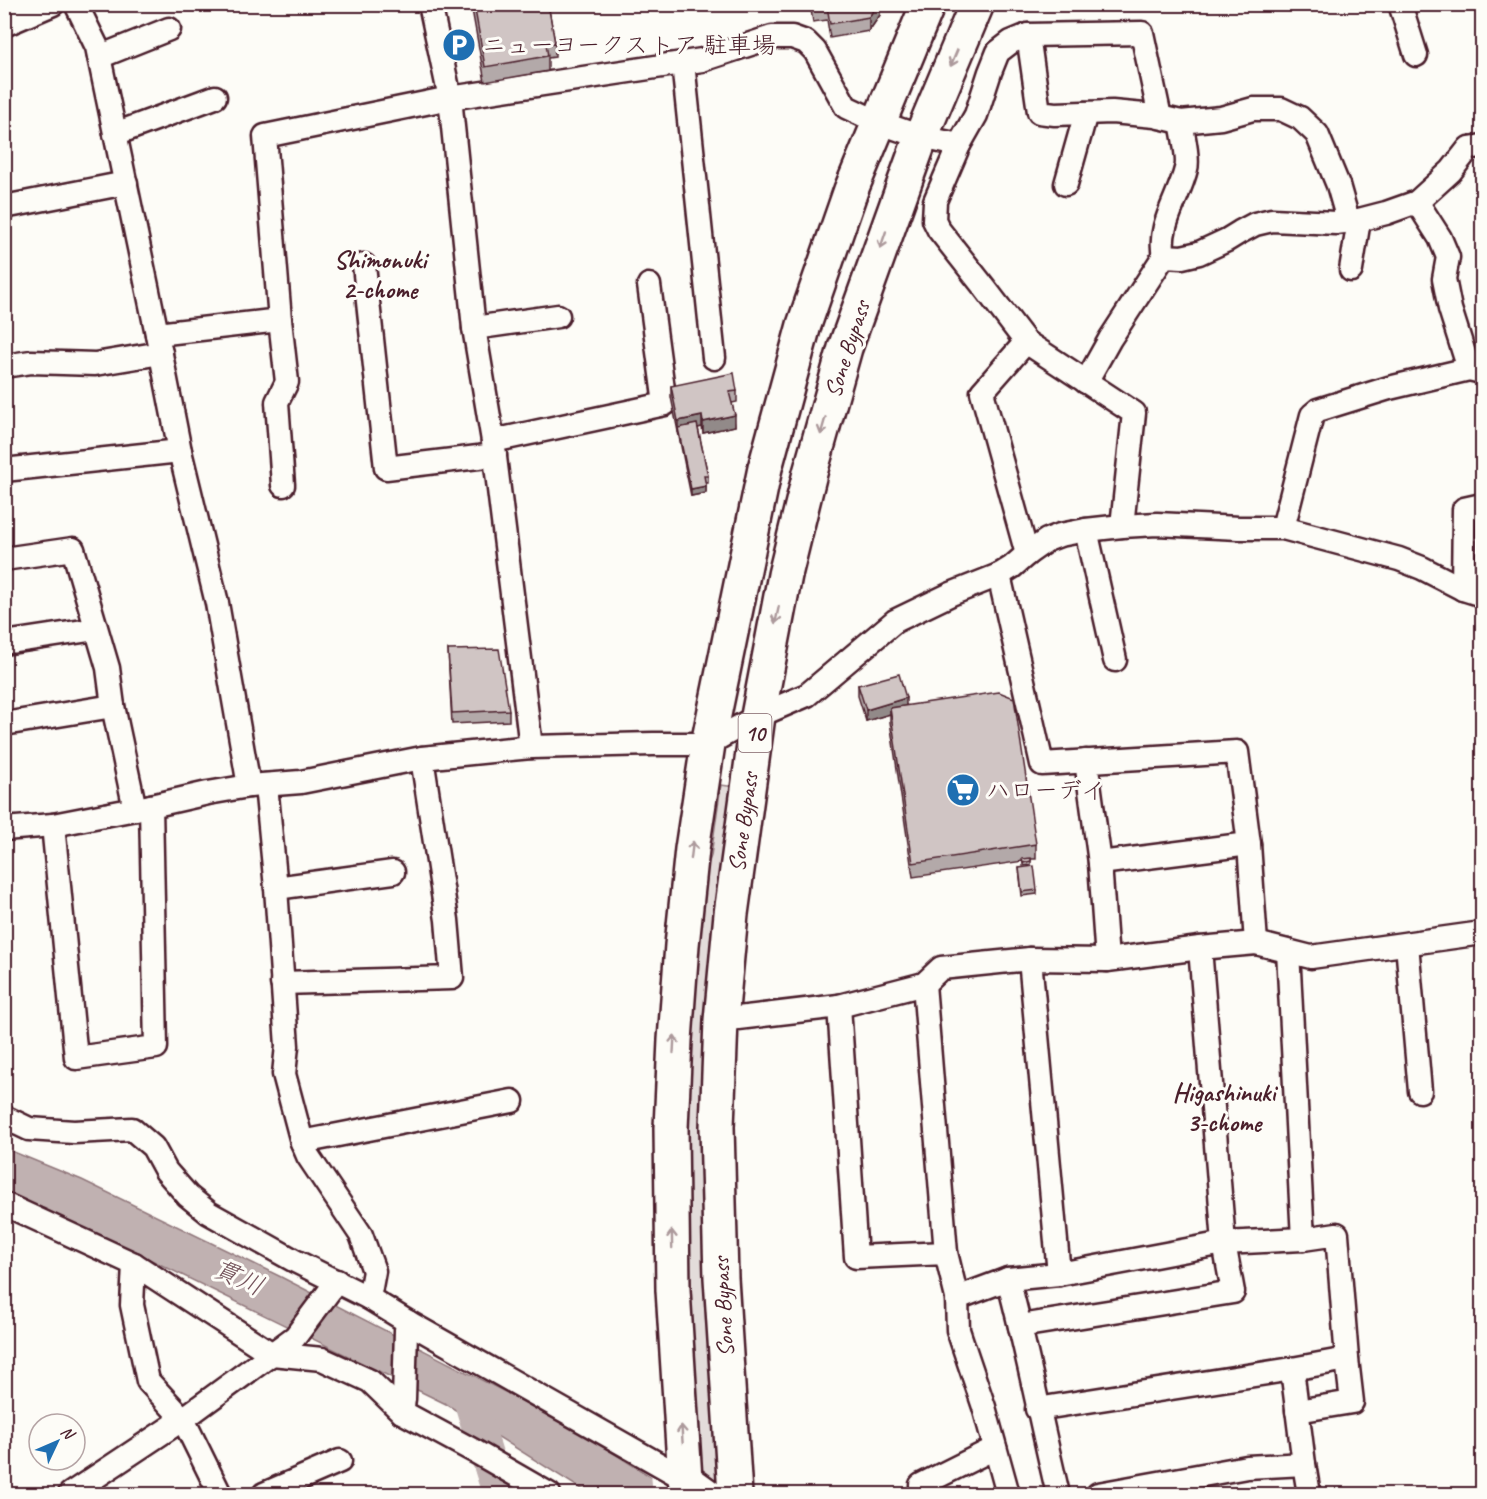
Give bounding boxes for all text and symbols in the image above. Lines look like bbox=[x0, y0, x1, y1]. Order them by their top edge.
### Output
parking icon: ニューヨークストア 駐車場 bbox=[441, 27, 477, 63]
place label: ニューヨークストア 駐車場 bbox=[482, 30, 776, 60]
one-way arrow bbox=[948, 49, 959, 67]
one-way arrow bbox=[877, 230, 888, 249]
district label: Shimonuki 2-chome bbox=[334, 243, 430, 306]
street label: Sone Bypass bbox=[817, 295, 877, 401]
one-way arrow bbox=[817, 416, 828, 435]
one-way arrow bbox=[771, 605, 782, 624]
road number: 10 bbox=[738, 714, 771, 752]
street label: Sone Bypass bbox=[721, 769, 765, 874]
supermarket icon: ハローデイ bbox=[945, 772, 981, 808]
place label: ハローデイ bbox=[986, 775, 1105, 805]
one-way arrow bbox=[686, 841, 697, 860]
one-way arrow bbox=[669, 1035, 680, 1055]
district label: Higashinuki 3-chome bbox=[1173, 1076, 1278, 1139]
one-way arrow bbox=[667, 1230, 678, 1250]
water label: 貫川 bbox=[208, 1252, 269, 1303]
street label: Sone Bypass bbox=[705, 1254, 741, 1358]
north arrow bbox=[27, 1412, 87, 1472]
text: N bbox=[56, 1422, 80, 1445]
one-way arrow bbox=[677, 1424, 688, 1444]

